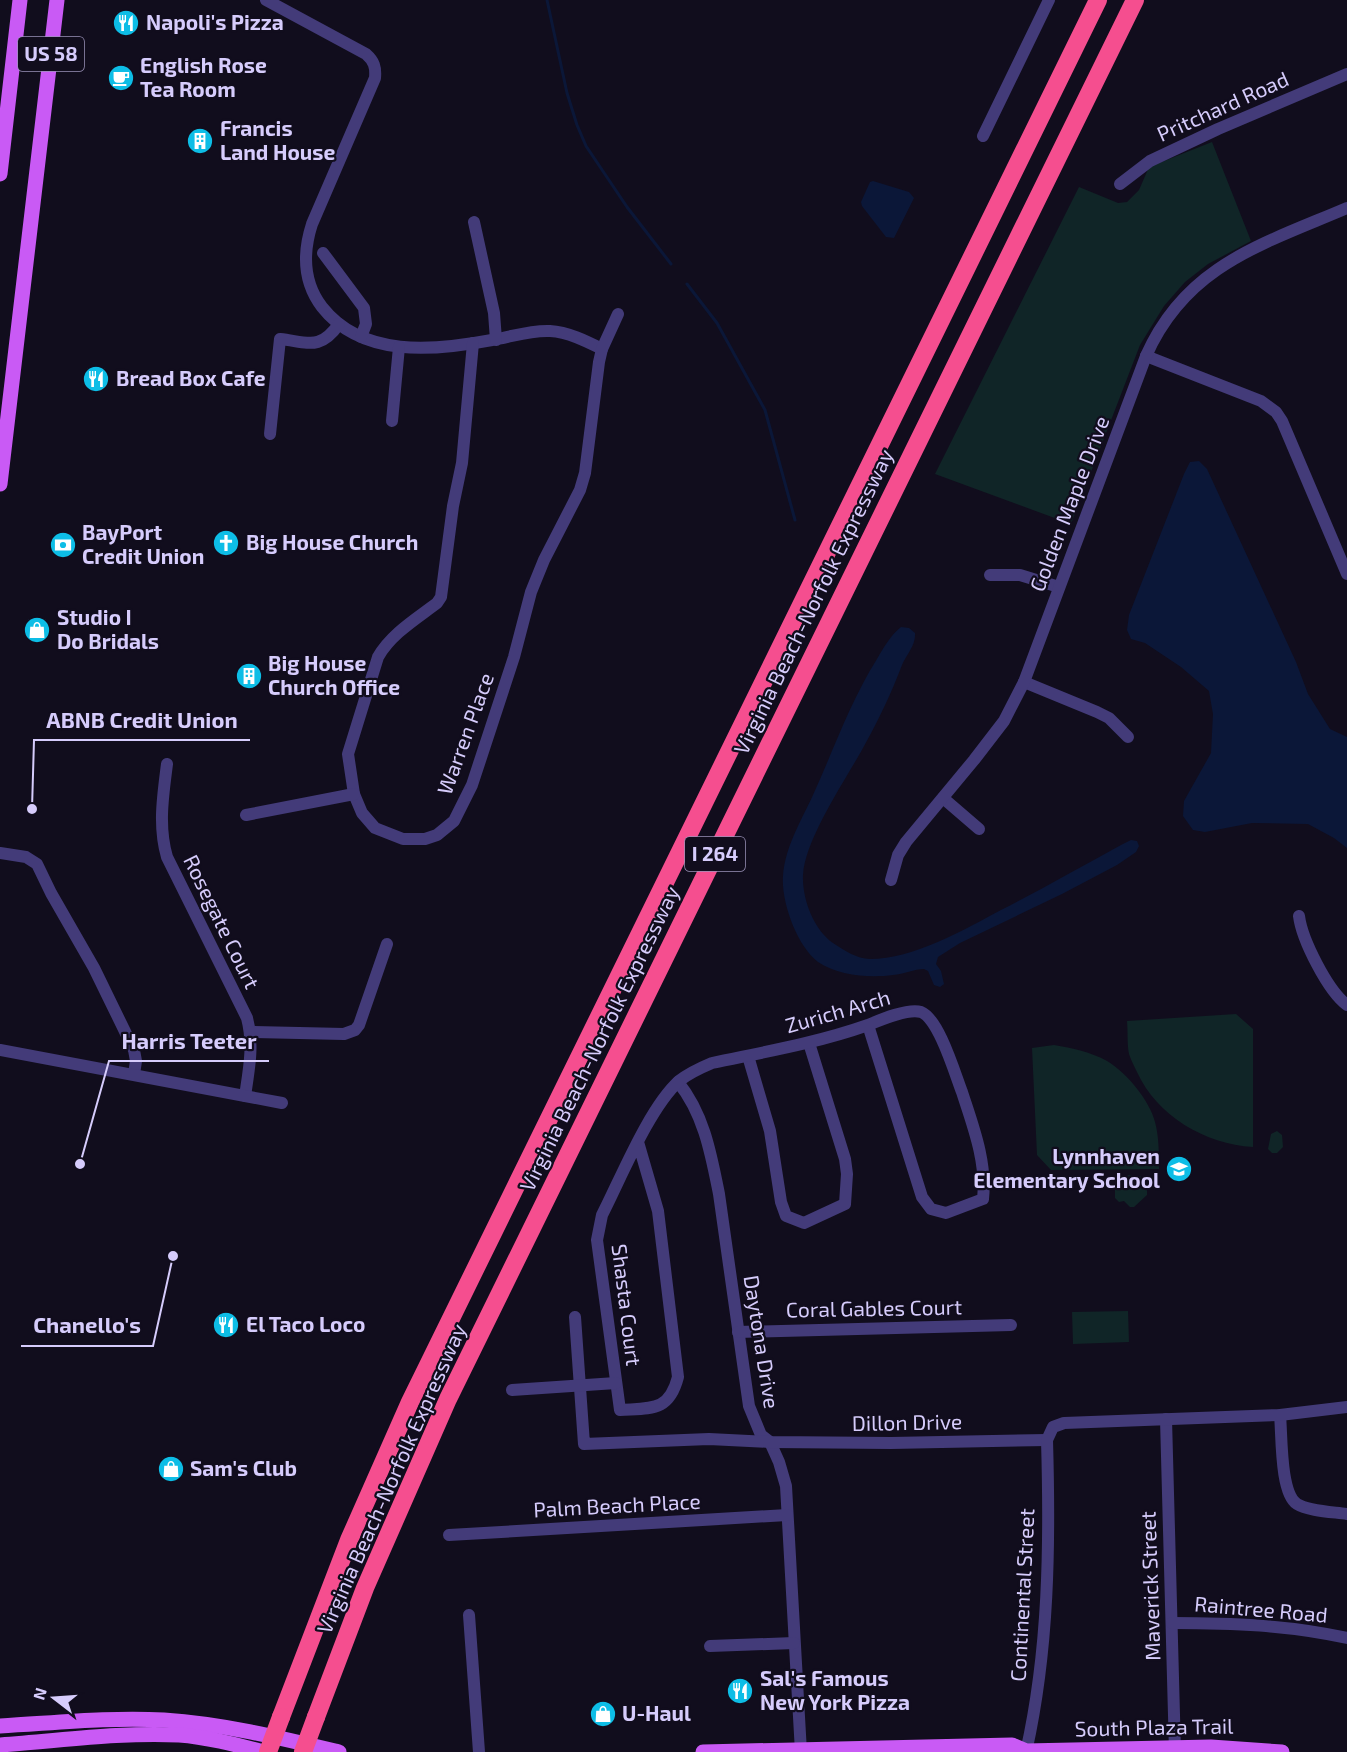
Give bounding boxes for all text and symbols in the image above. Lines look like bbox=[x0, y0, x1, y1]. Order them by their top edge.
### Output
restaurant icon: Napoli's Pizza bbox=[111, 8, 141, 38]
place label: Napoli's Pizza bbox=[146, 9, 284, 34]
road number: US 58 bbox=[18, 37, 84, 71]
place label: English Rose Tea Room bbox=[140, 52, 267, 101]
cafe icon: English Rose Tea Room bbox=[106, 63, 136, 93]
street label: Pritchard Road bbox=[1153, 65, 1292, 146]
place label: Francis Land House bbox=[220, 115, 335, 164]
building icon: Francis Land House bbox=[185, 126, 215, 156]
restaurant icon: Bread Box Cafe bbox=[81, 364, 111, 394]
place label: Bread Box Cafe bbox=[116, 365, 266, 390]
street label: Golden Maple Drive bbox=[1024, 412, 1114, 595]
street label: Virginia Beach-Norfolk Expressway bbox=[728, 445, 898, 758]
place label: BayPort Credit Union bbox=[82, 519, 204, 568]
church icon: Big House Church bbox=[211, 528, 241, 558]
place label: Big House Church bbox=[246, 529, 418, 554]
bank icon: BayPort Credit Union bbox=[48, 530, 78, 560]
place label: Studio I Do Bridals bbox=[57, 604, 159, 653]
shop icon: Studio I Do Bridals bbox=[22, 615, 52, 645]
place label: Big House Church Office bbox=[268, 650, 400, 699]
building icon: Big House Church Office bbox=[234, 661, 264, 691]
street label: Warren Place bbox=[431, 669, 498, 798]
callout: ABNB Credit Union bbox=[34, 700, 250, 740]
text: ABNB Credit Union bbox=[46, 706, 238, 732]
road number: I 264 bbox=[685, 837, 745, 871]
street label: Rosegate Court bbox=[179, 850, 266, 992]
street label: Virginia Beach-Norfolk Expressway bbox=[514, 882, 684, 1195]
street label: Zurich Arch bbox=[782, 984, 893, 1037]
callout: Harris Teeter bbox=[109, 1021, 269, 1061]
text: Harris Teeter bbox=[121, 1027, 257, 1053]
place label: Lynnhaven Elementary School bbox=[973, 1143, 1160, 1193]
school or university icon: Lynnhaven Elementary School bbox=[1164, 1154, 1194, 1184]
street label: Shasta Court bbox=[608, 1242, 647, 1367]
street label: Daytona Drive bbox=[740, 1273, 785, 1410]
street label: Coral Gables Court bbox=[786, 1293, 962, 1322]
callout: Chanello's bbox=[21, 1306, 153, 1346]
restaurant icon: El Taco Loco bbox=[211, 1310, 241, 1340]
text: Chanello's bbox=[33, 1311, 141, 1337]
place label: El Taco Loco bbox=[246, 1311, 365, 1336]
street label: Virginia Beach-Norfolk Expressway bbox=[311, 1320, 470, 1637]
street label: Dillon Drive bbox=[852, 1408, 962, 1435]
shop icon: Sam's Club bbox=[156, 1454, 186, 1484]
place label: Sam's Club bbox=[190, 1455, 297, 1480]
street label: Palm Beach Place bbox=[533, 1488, 701, 1521]
street label: Continental Street bbox=[1004, 1508, 1039, 1682]
street label: Maverick Street bbox=[1134, 1511, 1165, 1661]
street label: Raintree Road bbox=[1193, 1590, 1329, 1627]
place label: Sal's Famous New York Pizza bbox=[760, 1665, 910, 1714]
north arrow bbox=[24, 1668, 84, 1728]
restaurant icon: Sal's Famous New York Pizza bbox=[725, 1676, 755, 1706]
text: N bbox=[28, 1685, 50, 1702]
shop icon: U-Haul bbox=[588, 1699, 618, 1729]
place label: U-Haul bbox=[622, 1700, 691, 1725]
street label: South Plaza Trail bbox=[1074, 1713, 1234, 1740]

